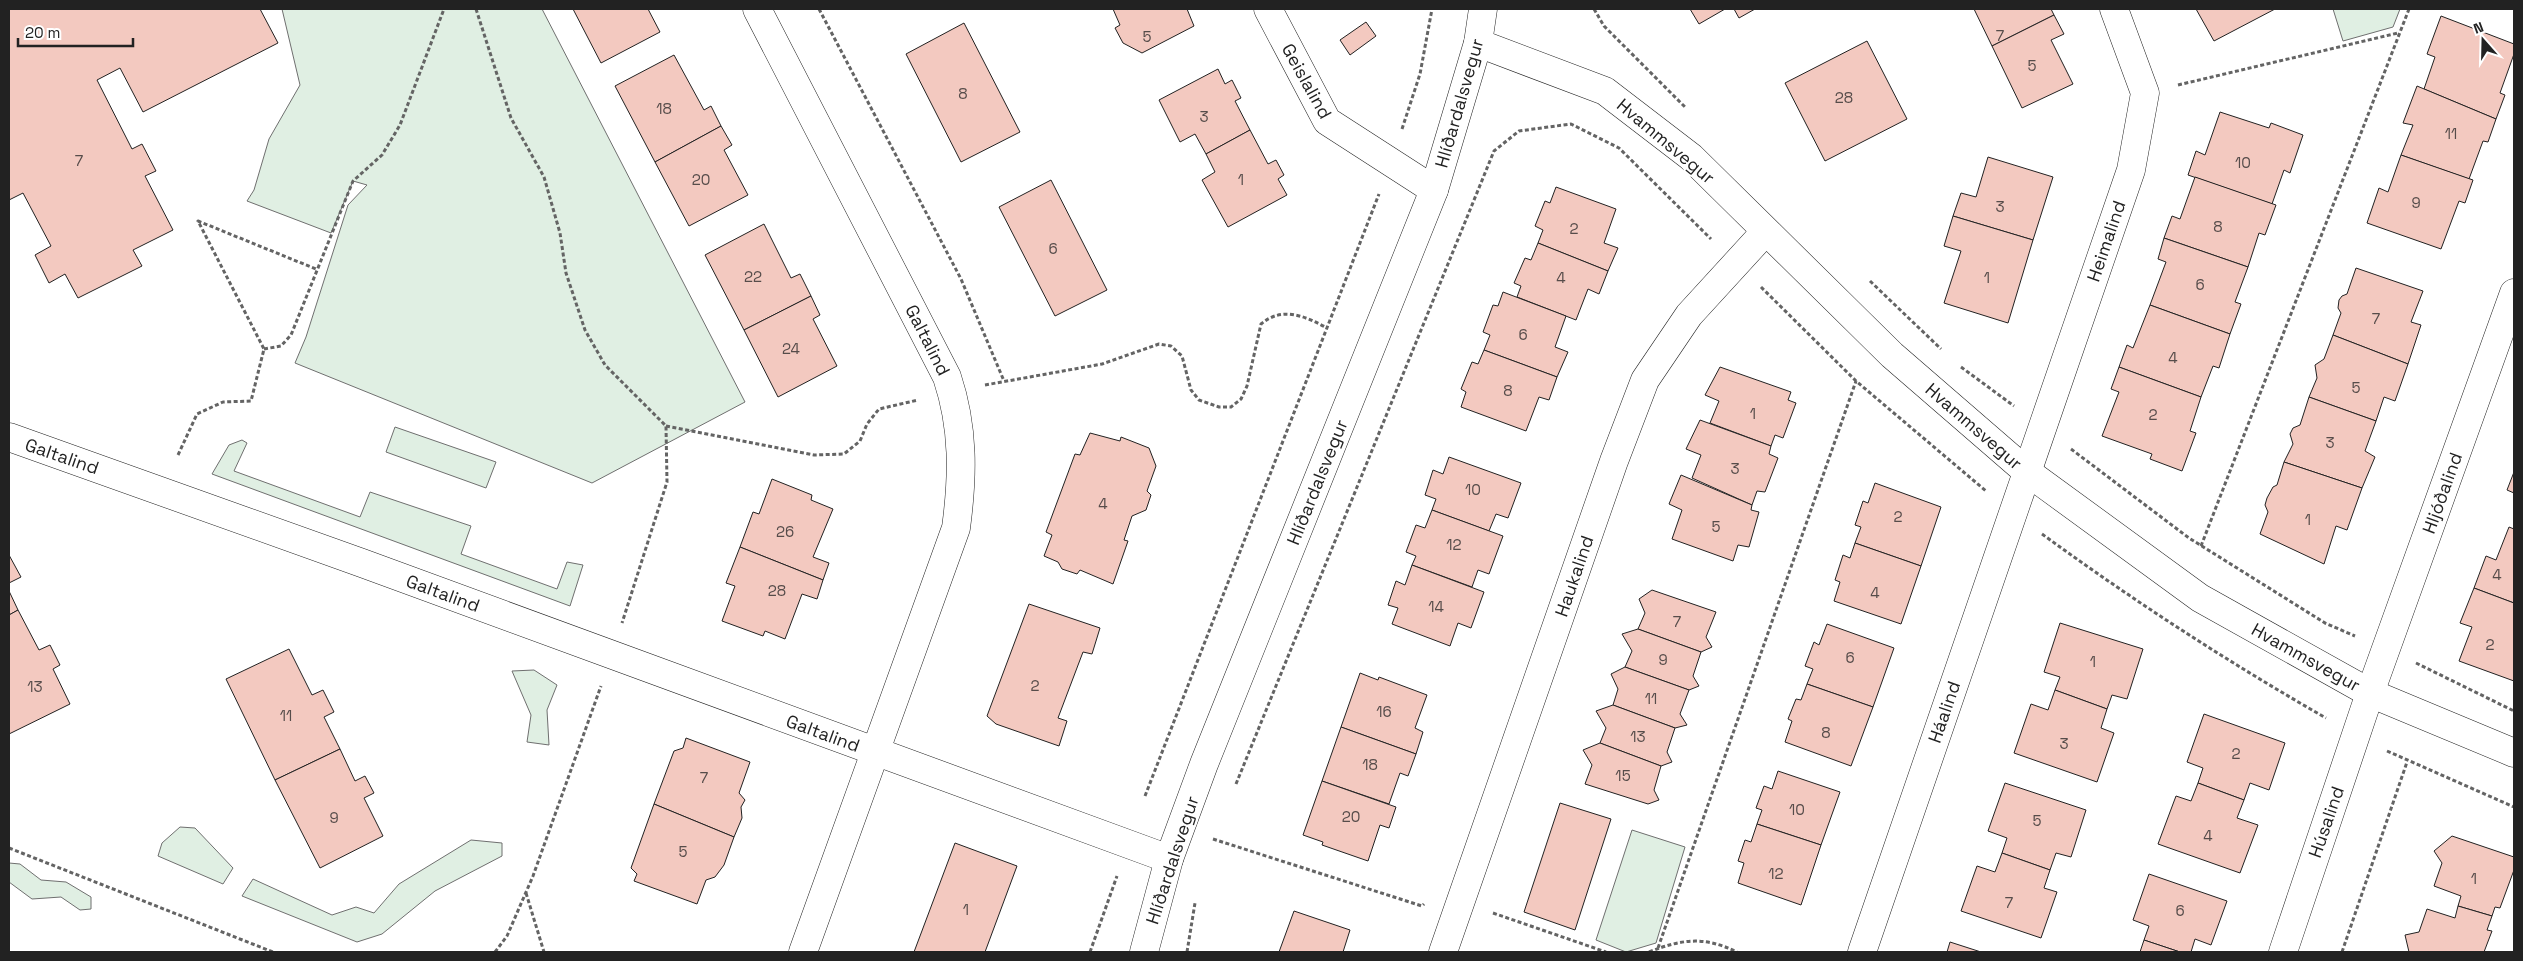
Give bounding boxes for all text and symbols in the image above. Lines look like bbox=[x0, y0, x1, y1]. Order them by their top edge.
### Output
scale bar bbox=[18, 15, 132, 47]
north arrow bbox=[2458, 15, 2508, 65]
text: N bbox=[2471, 18, 2486, 38]
text: 20 m bbox=[25, 23, 60, 42]
house number: 7 bbox=[1996, 26, 2004, 45]
house number: 5 bbox=[1143, 27, 1152, 46]
street label: Hlíðardalsvegur bbox=[1430, 36, 1488, 170]
street label: Geislalind bbox=[1277, 39, 1337, 123]
house number: 5 bbox=[2028, 56, 2037, 75]
house number: 8 bbox=[958, 84, 968, 103]
house number: 28 bbox=[1835, 88, 1853, 107]
street label: Hvammsvegur bbox=[1612, 93, 1720, 189]
house number: 18 bbox=[656, 99, 672, 118]
house number: 3 bbox=[1199, 107, 1209, 126]
house number: 11 bbox=[2445, 124, 2457, 143]
house number: 7 bbox=[75, 151, 83, 170]
house number: 10 bbox=[2235, 153, 2251, 172]
house number: 20 bbox=[692, 170, 710, 189]
house number: 1 bbox=[1238, 170, 1244, 189]
house number: 9 bbox=[2411, 193, 2421, 212]
house number: 3 bbox=[1995, 197, 2005, 216]
street label: Heimalind bbox=[2081, 197, 2131, 285]
house number: 8 bbox=[2213, 217, 2223, 236]
house number: 2 bbox=[1569, 219, 1579, 238]
house number: 6 bbox=[1048, 239, 1058, 258]
house number: 22 bbox=[744, 267, 762, 286]
house number: 4 bbox=[1556, 268, 1566, 287]
house number: 1 bbox=[1984, 268, 1990, 287]
house number: 6 bbox=[2195, 275, 2205, 294]
street label: Galtalind bbox=[900, 301, 956, 379]
house number: 7 bbox=[2372, 309, 2380, 328]
house number: 6 bbox=[1518, 325, 1528, 344]
house number: 24 bbox=[782, 339, 800, 358]
house number: 4 bbox=[2168, 348, 2178, 367]
street label: Hvammsvegur bbox=[1921, 378, 2027, 475]
house number: 5 bbox=[2352, 378, 2361, 397]
house number: 8 bbox=[1503, 381, 1513, 400]
house number: 1 bbox=[1750, 404, 1756, 423]
house number: 2 bbox=[2148, 405, 2158, 424]
street label: Hlíðardalsvegur bbox=[1281, 416, 1353, 548]
street label: Galtalind bbox=[22, 433, 102, 479]
house number: 3 bbox=[2325, 433, 2335, 452]
street label: Hljóðalind bbox=[2417, 449, 2467, 537]
house number: 3 bbox=[1730, 459, 1740, 478]
house number: 10 bbox=[1465, 480, 1481, 499]
house number: 4 bbox=[1098, 494, 1108, 513]
house number: 2 bbox=[1893, 507, 1903, 526]
house number: 1 bbox=[2305, 510, 2311, 529]
house number: 5 bbox=[1712, 517, 1721, 536]
house number: 26 bbox=[776, 522, 794, 541]
street label: Haukalind bbox=[1549, 532, 1599, 620]
house number: 12 bbox=[1446, 535, 1462, 554]
house number: 4 bbox=[2492, 565, 2502, 584]
street label: Galtalind bbox=[403, 569, 483, 617]
house number: 28 bbox=[768, 581, 786, 600]
house number: 4 bbox=[1870, 583, 1880, 602]
house number: 14 bbox=[1428, 597, 1444, 616]
house number: 7 bbox=[1673, 612, 1681, 631]
street label: Hvammsvegur bbox=[2247, 618, 2365, 697]
house number: 2 bbox=[2485, 635, 2495, 654]
house number: 6 bbox=[1845, 648, 1855, 667]
house number: 9 bbox=[1658, 650, 1668, 669]
house number: 1 bbox=[2090, 652, 2096, 671]
house number: 2 bbox=[1030, 676, 1040, 695]
house number: 13 bbox=[27, 677, 43, 696]
street label: Háalind bbox=[1923, 678, 1965, 746]
house number: 11 bbox=[1645, 689, 1657, 708]
house number: 16 bbox=[1376, 702, 1392, 721]
house number: 11 bbox=[280, 706, 292, 725]
street label: Galtalind bbox=[783, 709, 863, 757]
house number: 8 bbox=[1821, 723, 1831, 742]
house number: 13 bbox=[1630, 727, 1646, 746]
house number: 3 bbox=[2059, 734, 2069, 753]
house number: 2 bbox=[2231, 744, 2241, 763]
house number: 18 bbox=[1362, 755, 1378, 774]
house number: 15 bbox=[1615, 766, 1631, 785]
house number: 7 bbox=[700, 768, 708, 787]
street label: Húsalind bbox=[2303, 783, 2349, 861]
street label: Hlíðardalsvegur bbox=[1140, 793, 1204, 927]
house number: 10 bbox=[1789, 800, 1805, 819]
house number: 20 bbox=[1342, 807, 1360, 826]
house number: 9 bbox=[329, 808, 339, 827]
house number: 5 bbox=[2033, 811, 2042, 830]
house number: 4 bbox=[2203, 826, 2213, 845]
house number: 5 bbox=[679, 842, 688, 861]
house number: 12 bbox=[1768, 864, 1784, 883]
house number: 1 bbox=[2471, 869, 2477, 888]
house number: 7 bbox=[2005, 893, 2013, 912]
house number: 1 bbox=[963, 900, 969, 919]
house number: 6 bbox=[2175, 901, 2185, 920]

